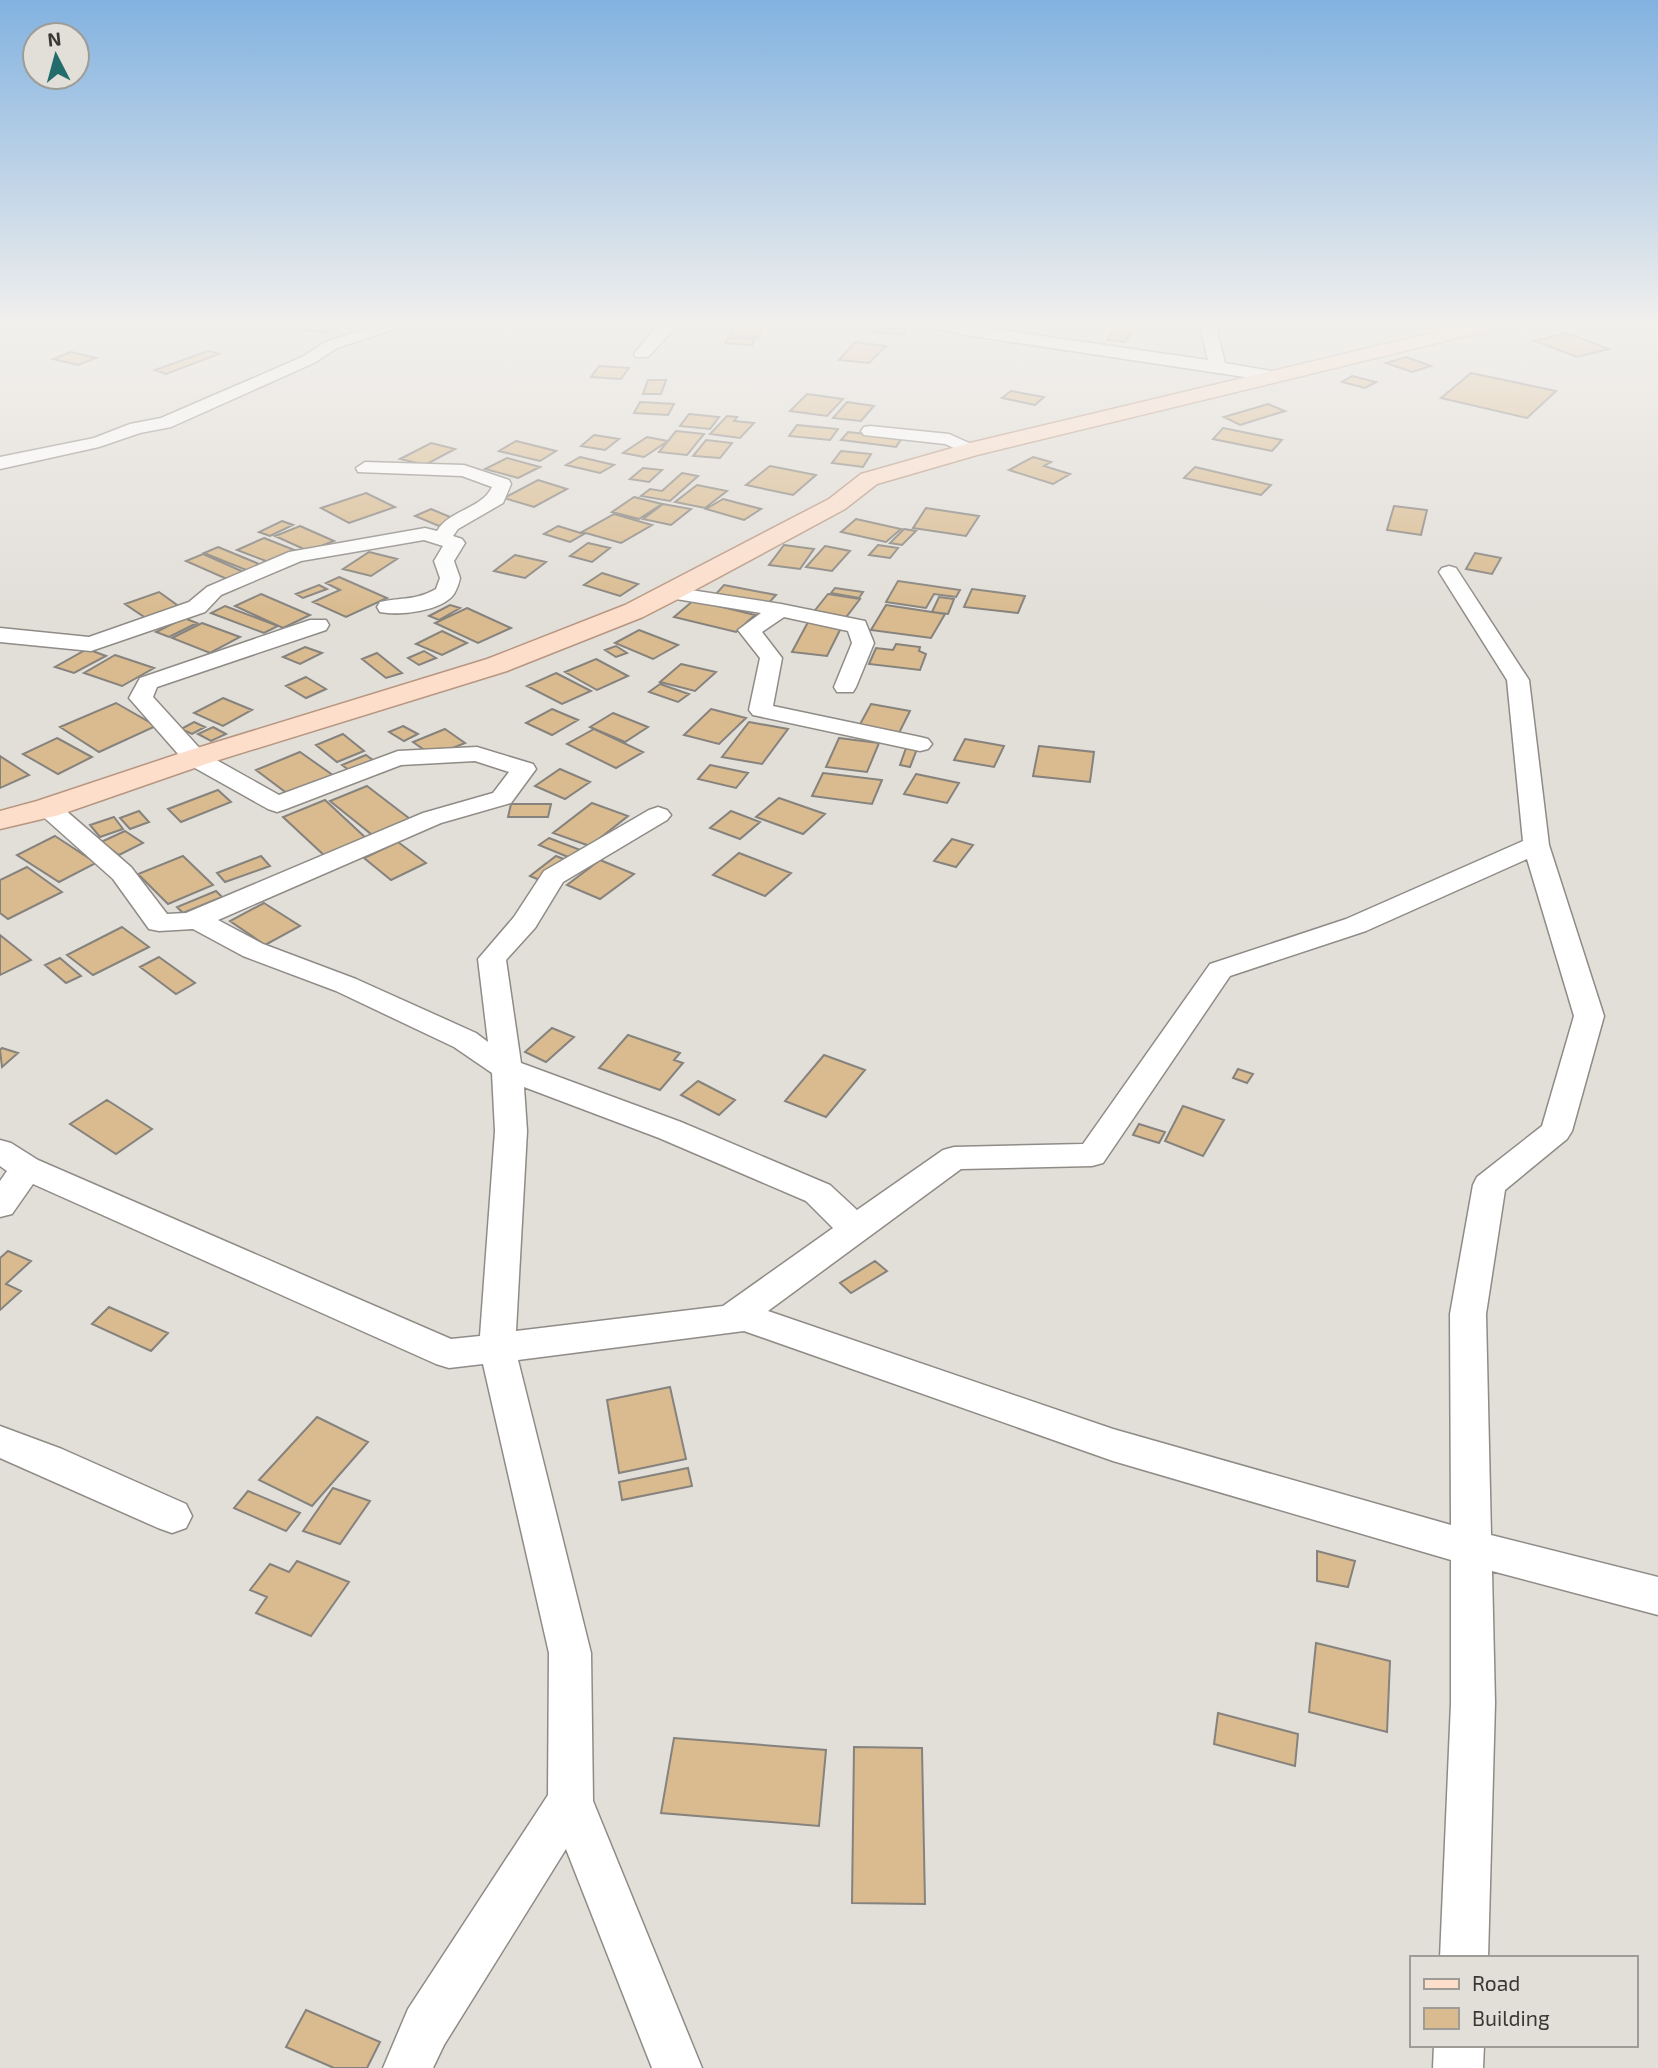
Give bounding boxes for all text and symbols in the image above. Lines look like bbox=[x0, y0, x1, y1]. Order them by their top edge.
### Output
north arrow bbox=[21, 21, 91, 91]
text: N bbox=[46, 26, 62, 51]
legend bbox=[1410, 1956, 1637, 2047]
text: Road bbox=[1472, 1970, 1520, 1995]
text: Building bbox=[1472, 2005, 1550, 2030]

